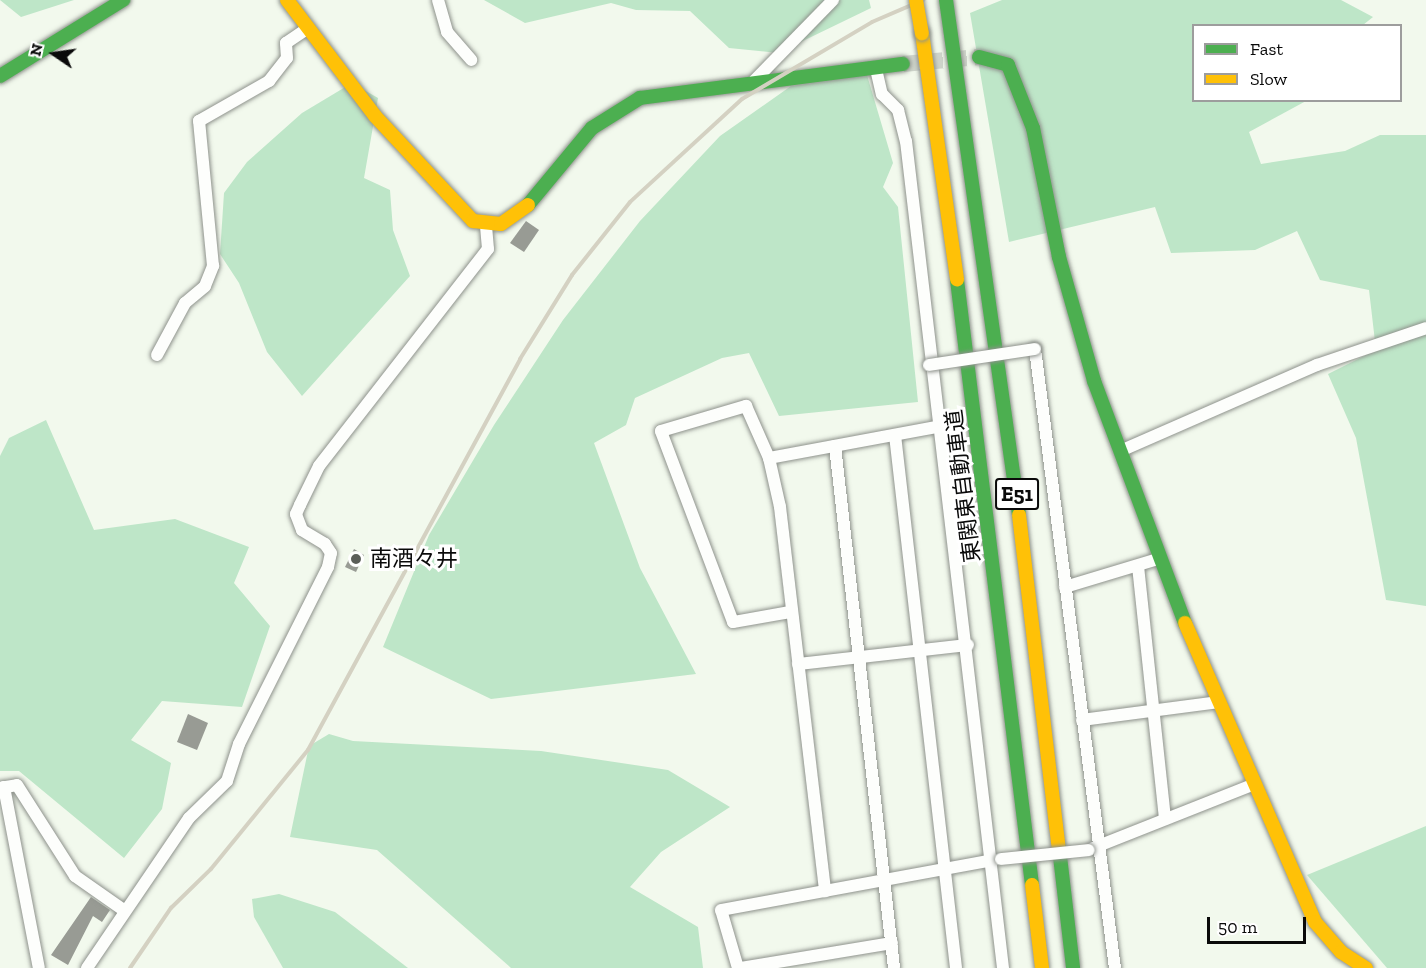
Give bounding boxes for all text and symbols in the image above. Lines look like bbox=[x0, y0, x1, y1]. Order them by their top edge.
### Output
north arrow bbox=[24, 24, 84, 84]
legend bbox=[1192, 24, 1402, 102]
text: Fast bbox=[1250, 38, 1283, 60]
text: N bbox=[25, 42, 47, 58]
text: Slow bbox=[1250, 68, 1287, 90]
street label: 東関東自動車道 bbox=[941, 408, 985, 564]
road number: E51 bbox=[994, 476, 1040, 512]
place label: 南酒々井 bbox=[370, 546, 458, 572]
marker: 南酒々井 bbox=[347, 550, 365, 568]
scale bar bbox=[1210, 905, 1309, 943]
text: 50 m bbox=[1218, 916, 1257, 938]

